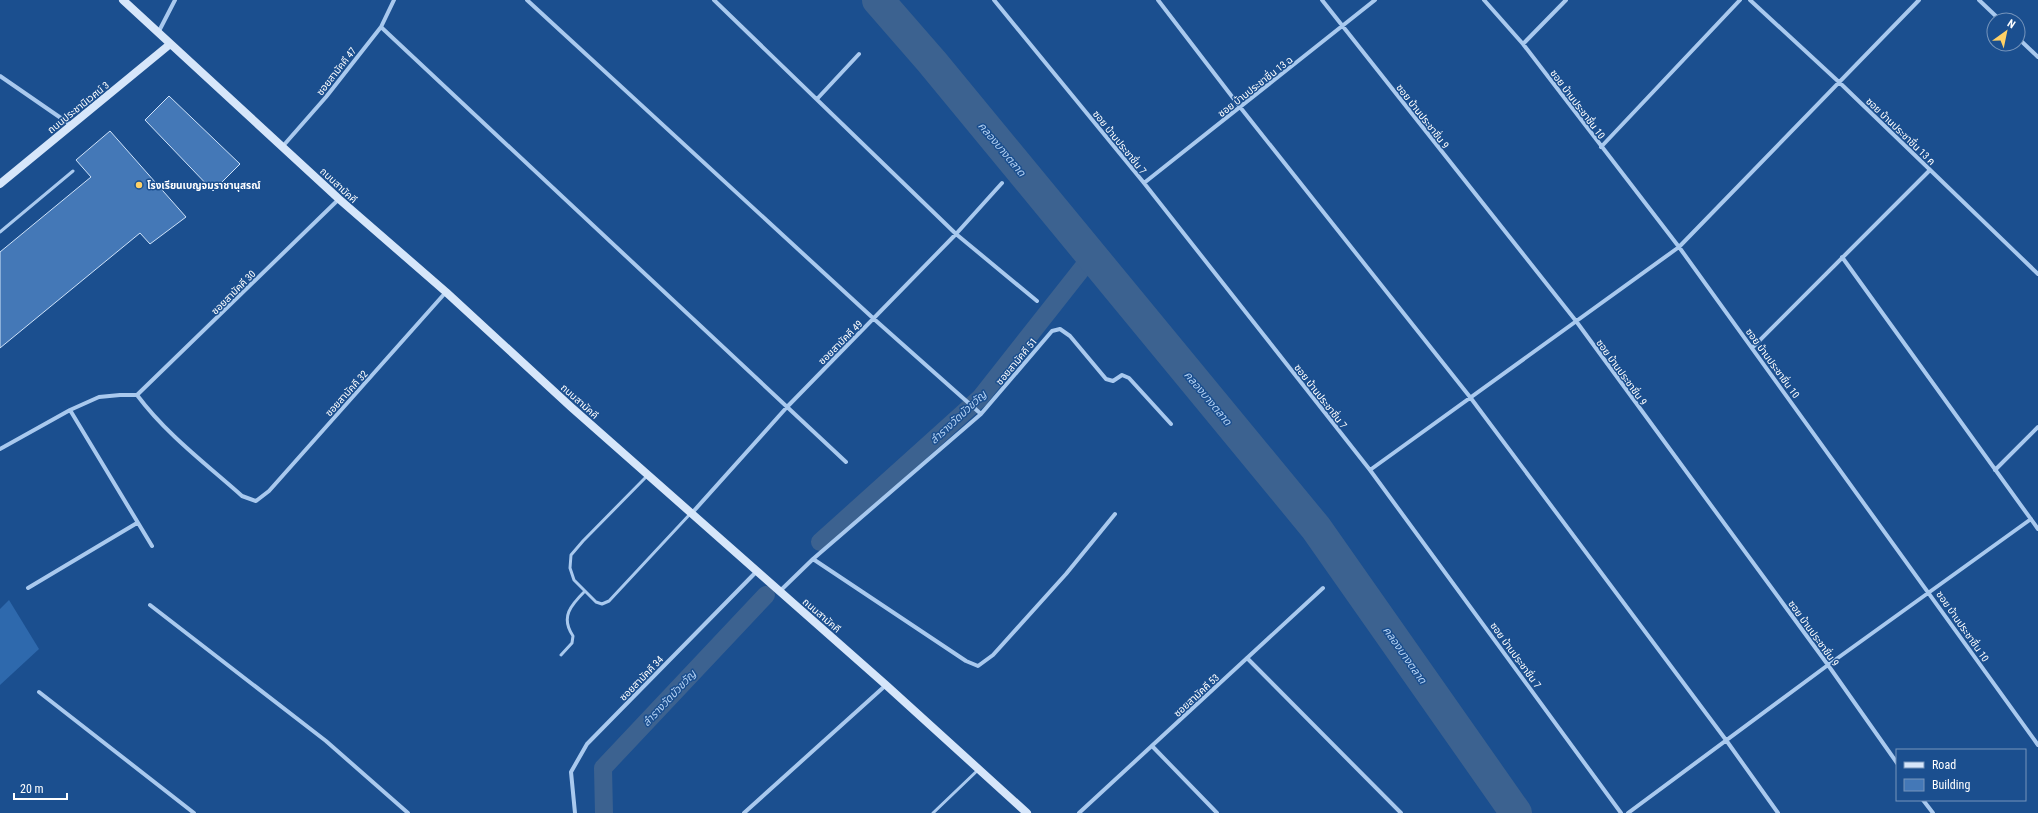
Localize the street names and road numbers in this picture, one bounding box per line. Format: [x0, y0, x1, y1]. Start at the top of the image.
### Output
street label: ซอยสามัคคี 47 [314, 45, 359, 97]
street label: ซอย บ้านประชาชื่น 13 ฉ [1215, 52, 1295, 119]
street label: ซอย บ้านประชาชื่น 10 [1548, 66, 1609, 141]
street label: ถนนประชานิเวศน์ 3 [45, 79, 111, 135]
street label: ซอย บ้านประชาชื่น 9 [1394, 81, 1453, 151]
street label: ซอย บ้านประชาชื่น 13 ค [1864, 94, 1939, 167]
street label: ซอย บ้านประชาชื่น 7 [1091, 107, 1150, 176]
street label: ถนนสามัคคี [318, 165, 359, 205]
street label: ซอยสามัคคี 30 [209, 268, 258, 317]
street label: ซอยสามัคคี 49 [816, 318, 865, 367]
street label: ซอย บ้านประชาชื่น 10 [1744, 325, 1803, 400]
street label: ซอยสามัคคี 51 [994, 336, 1039, 387]
street label: ซอย บ้านประชาชื่น 9 [1594, 336, 1651, 407]
street label: ซอย บ้านประชาชื่น 7 [1292, 361, 1351, 431]
street label: ซอยสามัคคี 32 [323, 368, 370, 418]
street label: ถนนสามัคคี [559, 382, 601, 421]
street label: ซอย บ้านประชาชื่น 10 [1934, 588, 1993, 664]
street label: ถนนสามัคคี [801, 596, 843, 635]
street label: ซอย บ้านประชาชื่น 9 [1786, 597, 1843, 668]
street label: ซอย บ้านประชาชื่น 7 [1488, 619, 1545, 690]
street label: ซอยสามัคคี 34 [617, 654, 665, 703]
street label: ซอยสามัคคี 53 [1172, 672, 1221, 719]

